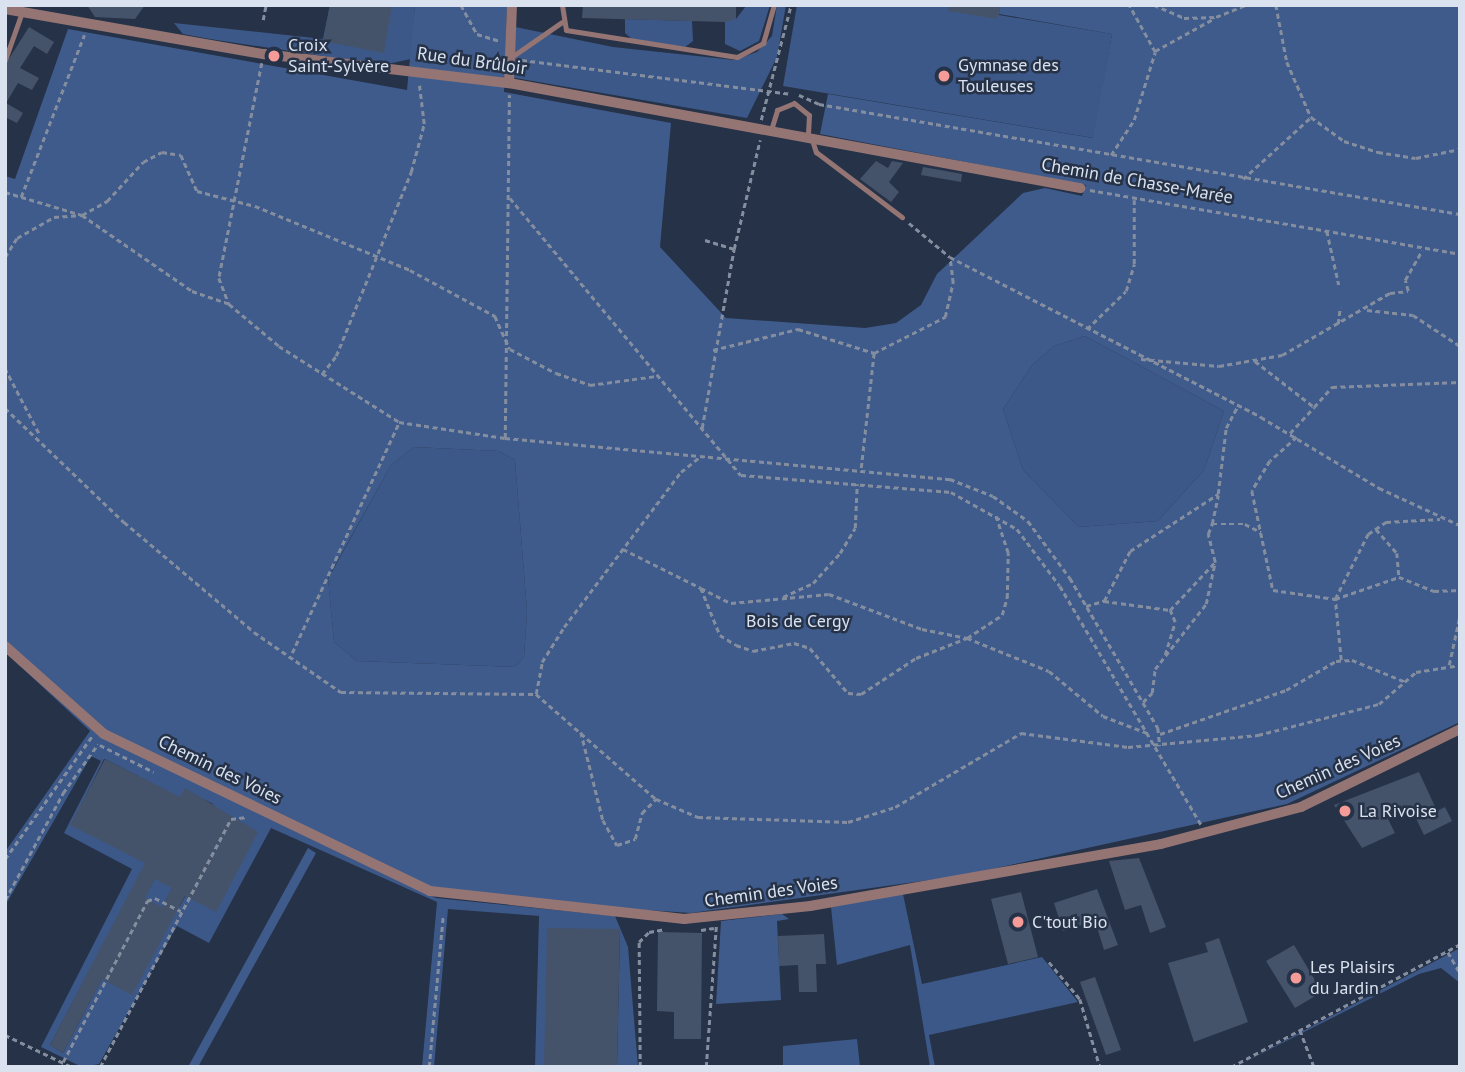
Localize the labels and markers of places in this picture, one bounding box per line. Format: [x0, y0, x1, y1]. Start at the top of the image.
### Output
place label: Croix Saint-Sylvère [288, 35, 389, 78]
marker: Croix Saint-Sylvère [266, 48, 282, 64]
place label: Gymnase des Touleuses [958, 55, 1059, 98]
marker: Gymnase des Touleuses [936, 68, 952, 84]
place label: La Rivoise [1359, 800, 1437, 822]
marker: La Rivoise [1337, 803, 1353, 819]
place label: C'tout Bio [1032, 911, 1107, 933]
marker: C'tout Bio [1010, 914, 1026, 930]
place label: Les Plaisirs du Jardin [1310, 957, 1395, 1000]
marker: Les Plaisirs du Jardin [1288, 970, 1304, 986]

